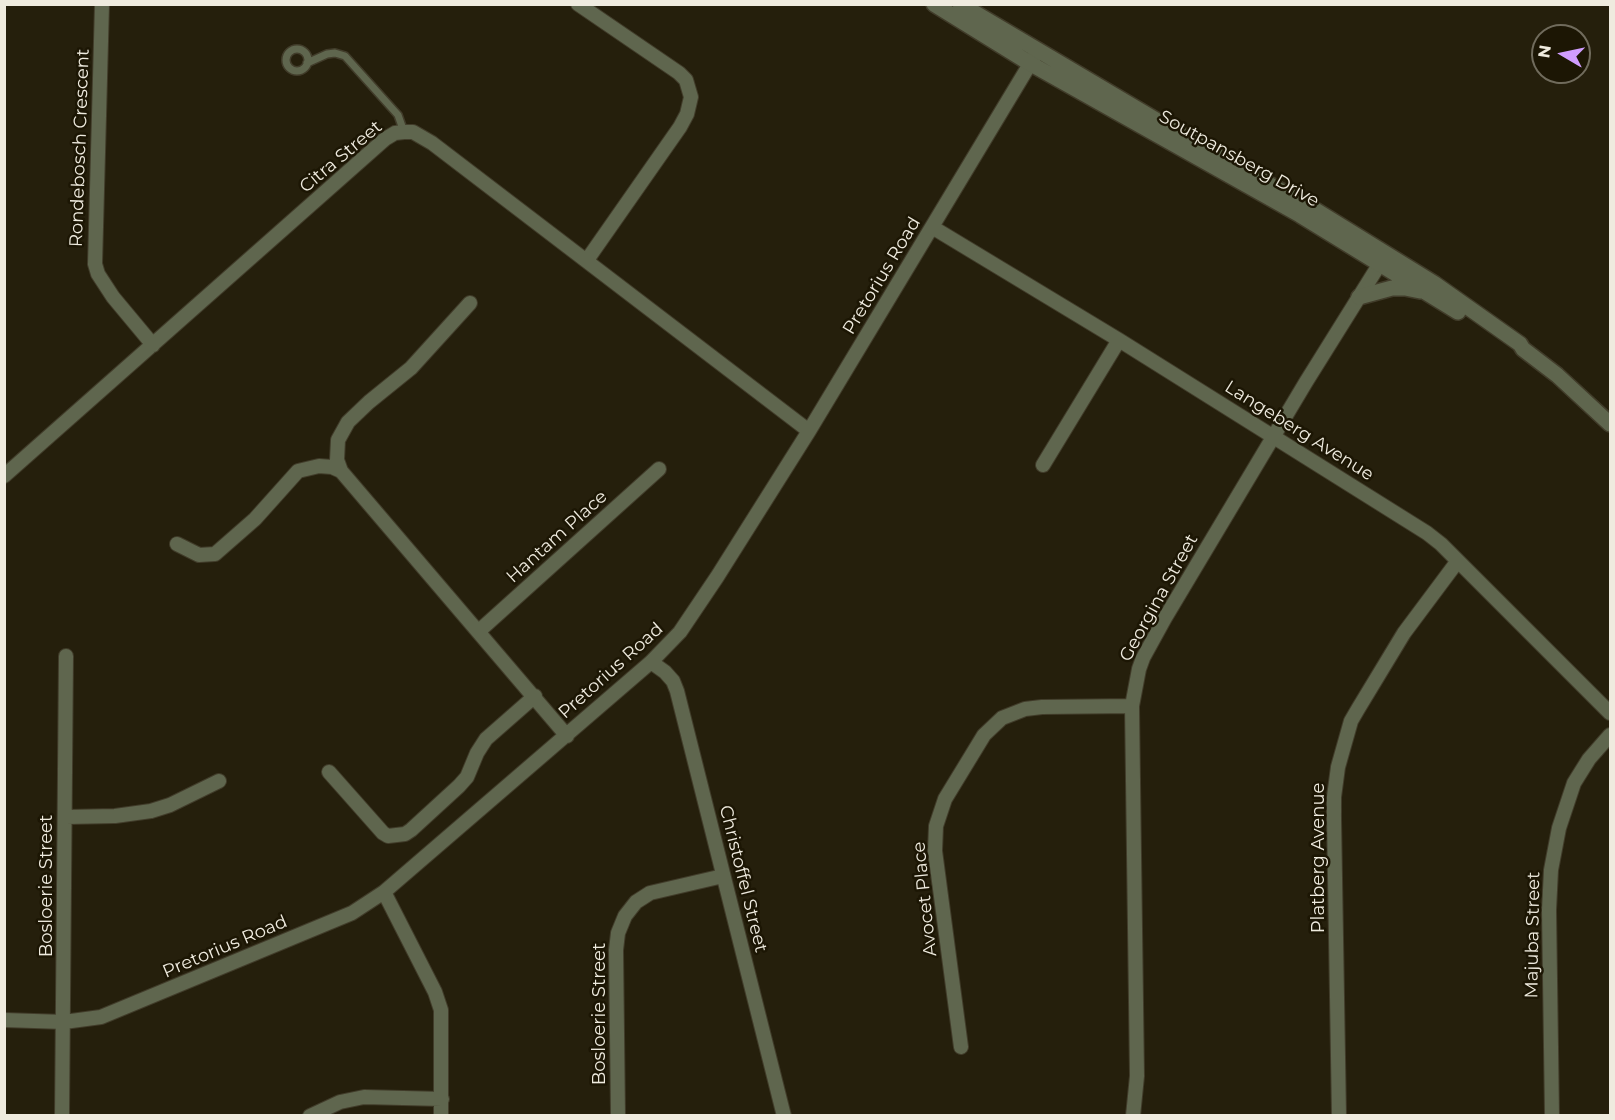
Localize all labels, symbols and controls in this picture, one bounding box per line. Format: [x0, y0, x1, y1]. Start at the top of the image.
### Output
north arrow [1531, 24, 1591, 84]
text: N [1534, 44, 1555, 59]
street label: Rondebosch Crescent [66, 48, 94, 248]
street label: Soutpansberg Drive [1155, 106, 1323, 212]
street label: Citra Street [295, 116, 387, 198]
street label: Pretorius Road [838, 213, 926, 339]
street label: Langeberg Avenue [1221, 376, 1377, 486]
street label: Hantam Place [502, 486, 612, 588]
street label: Georgina Street [1115, 531, 1203, 665]
street label: Pretorius Road [554, 618, 668, 724]
street label: Platberg Avenue [1308, 783, 1330, 933]
street label: Christoffel Street [714, 803, 772, 955]
street label: Bosloerie Street [36, 815, 58, 957]
street label: Avocet Place [908, 841, 942, 957]
street label: Majuba Street [1521, 871, 1545, 999]
street label: Pretorius Road [159, 911, 291, 983]
street label: Bosloerie Street [589, 943, 611, 1085]

